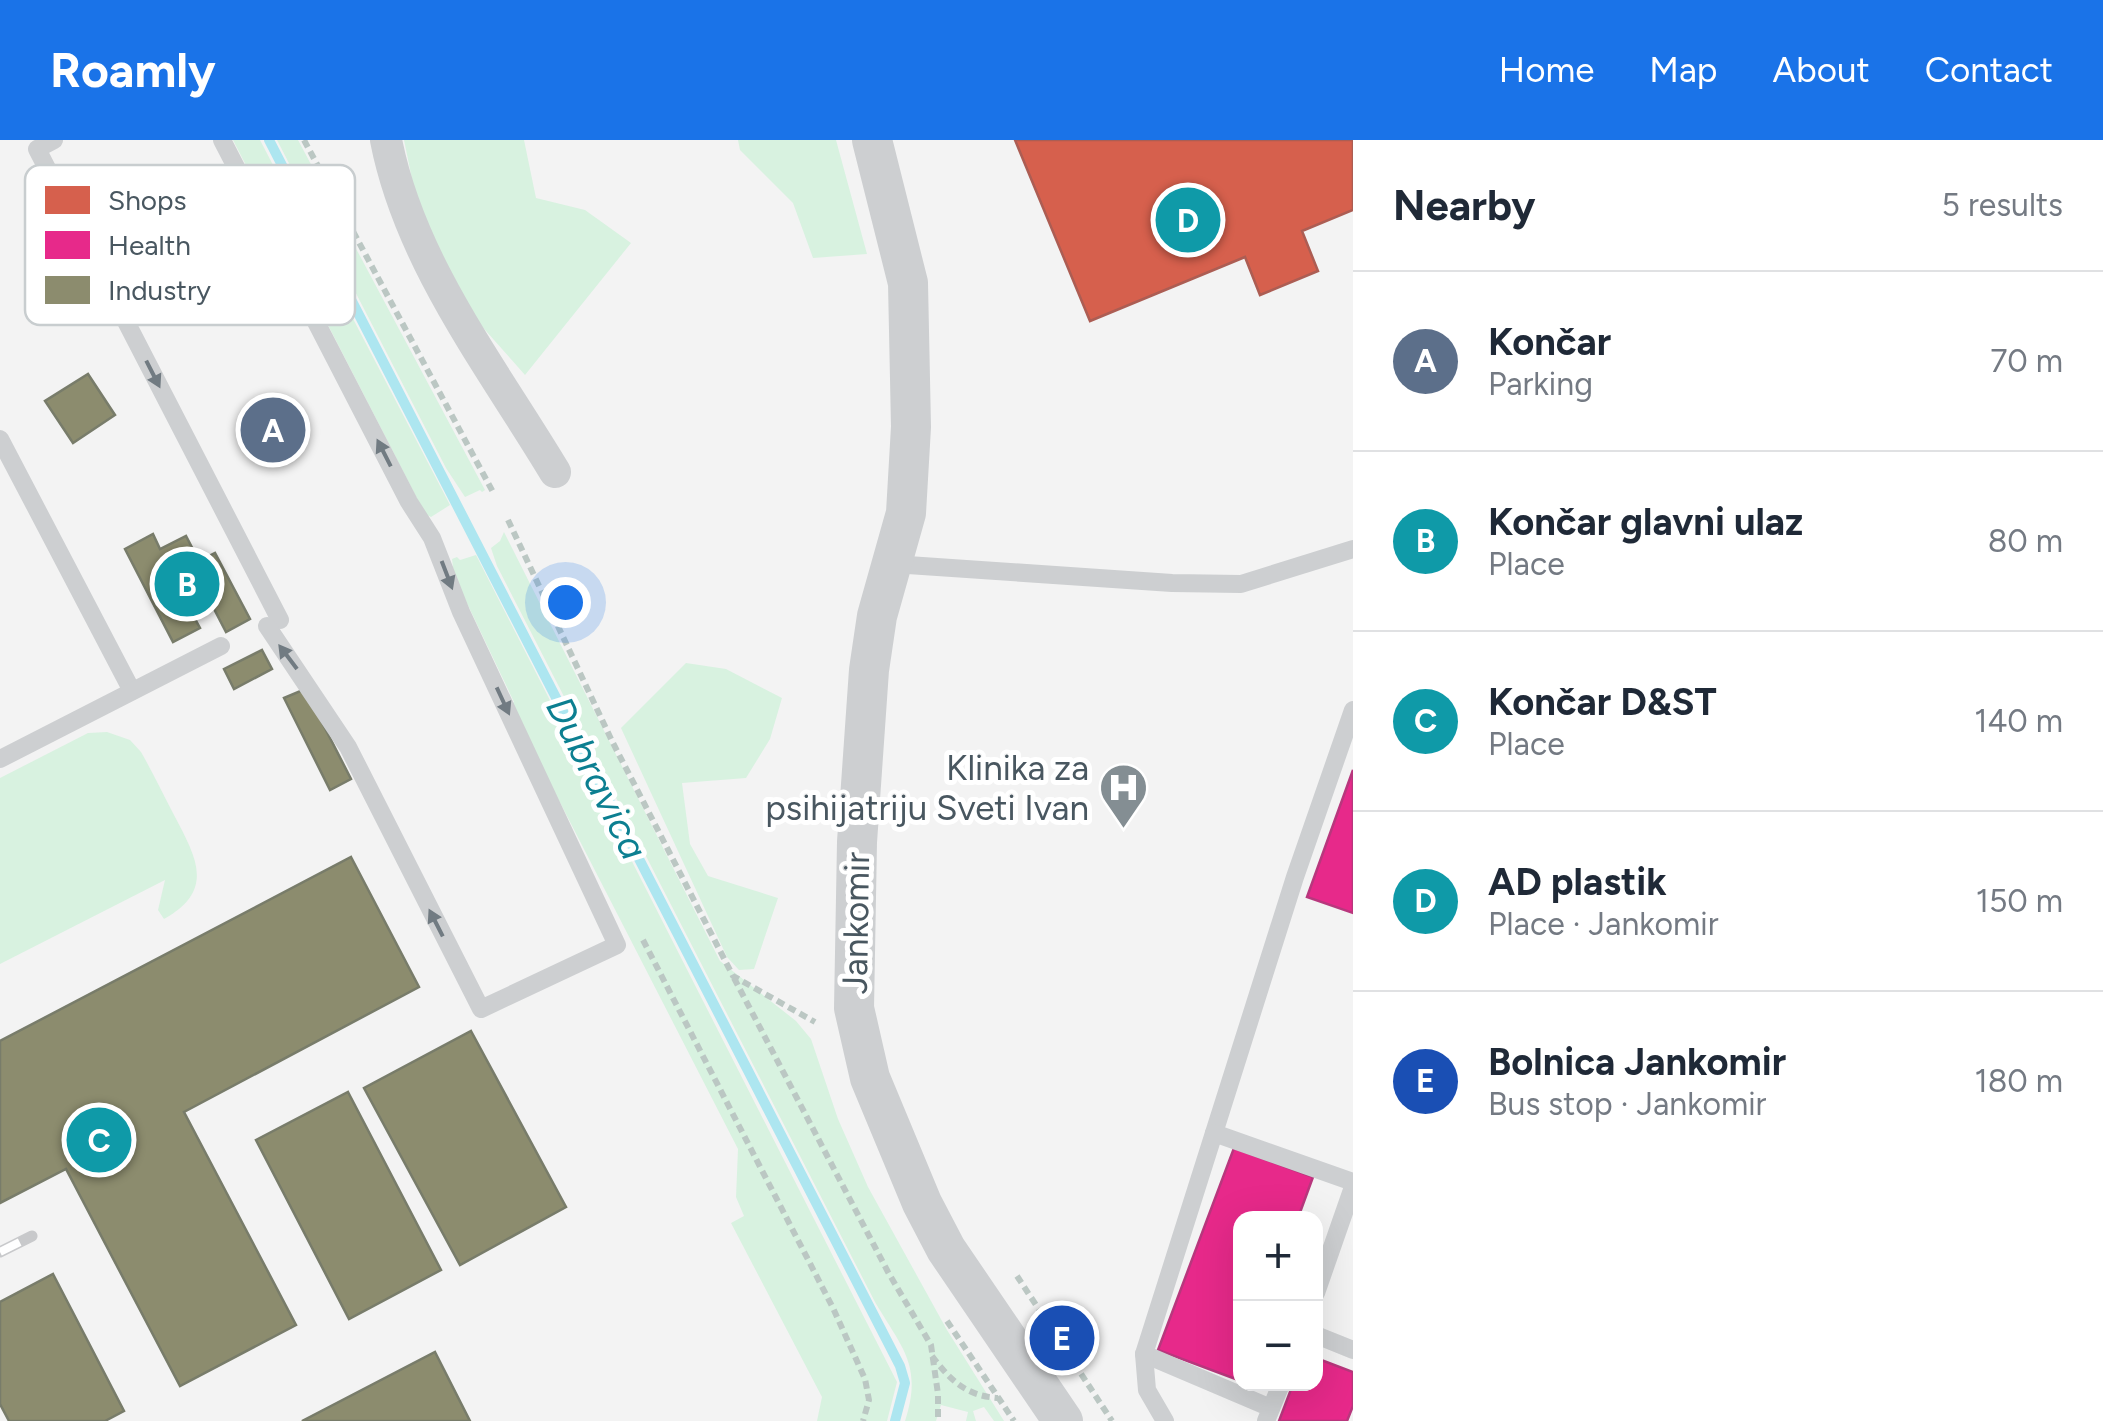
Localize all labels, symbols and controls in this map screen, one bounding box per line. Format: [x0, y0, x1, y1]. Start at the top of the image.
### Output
text: Roamly [50, 41, 216, 99]
text: Home [1499, 49, 1594, 91]
text: Map [1649, 49, 1718, 91]
text: About [1773, 49, 1870, 91]
text: Contact [1925, 49, 2053, 91]
legend [25, 165, 355, 325]
text: Nearby [1393, 180, 1535, 231]
pin: D [1156, 182, 1220, 258]
text: Shops [108, 183, 187, 217]
text: 5 results [1942, 186, 2063, 224]
text: Health [108, 228, 191, 262]
text: Industry [108, 273, 211, 307]
text: Končar [1488, 319, 1611, 365]
text: A [1414, 342, 1437, 380]
text: 70 m [1990, 342, 2063, 380]
one-way arrow [144, 360, 161, 389]
text: Parking [1488, 365, 1593, 403]
pin: A [240, 392, 306, 468]
one-way arrow [376, 438, 393, 467]
text: Končar glavni ulaz [1488, 499, 1803, 545]
text: B [1416, 522, 1435, 560]
text: 80 m [1988, 522, 2063, 560]
text: Place [1488, 545, 1565, 583]
pin: B [154, 546, 220, 622]
one-way arrow [440, 560, 455, 590]
your location [540, 577, 591, 628]
one-way arrow [278, 644, 298, 670]
text: Končar D&ST [1488, 679, 1717, 725]
one-way arrow [494, 686, 511, 715]
water label: Dubravica [536, 689, 658, 867]
text: C [1414, 702, 1437, 740]
text: 140 m [1974, 702, 2063, 740]
text: Place [1488, 725, 1565, 763]
place label: Klinika za psihijatriju Sveti Ivan [765, 747, 1089, 829]
hospital icon: Klinika za psihijatriju Sveti Ivan [1098, 762, 1150, 830]
street label: Jankomir [834, 851, 878, 994]
text: AD plastik [1488, 859, 1667, 905]
text: D [1414, 882, 1437, 920]
text: 150 m [1976, 882, 2063, 920]
text: Place · Jankomir [1488, 905, 1718, 943]
one-way arrow [428, 908, 445, 937]
text: Bolnica Jankomir [1488, 1039, 1786, 1085]
text: E [1416, 1062, 1435, 1100]
text: 180 m [1974, 1062, 2063, 1100]
text: Bus stop · Jankomir [1488, 1085, 1766, 1123]
pin: C [66, 1102, 132, 1178]
map controls [1233, 1211, 1323, 1391]
button: + [1233, 1211, 1323, 1301]
pin: E [1030, 1300, 1094, 1376]
button: − [1233, 1301, 1323, 1391]

